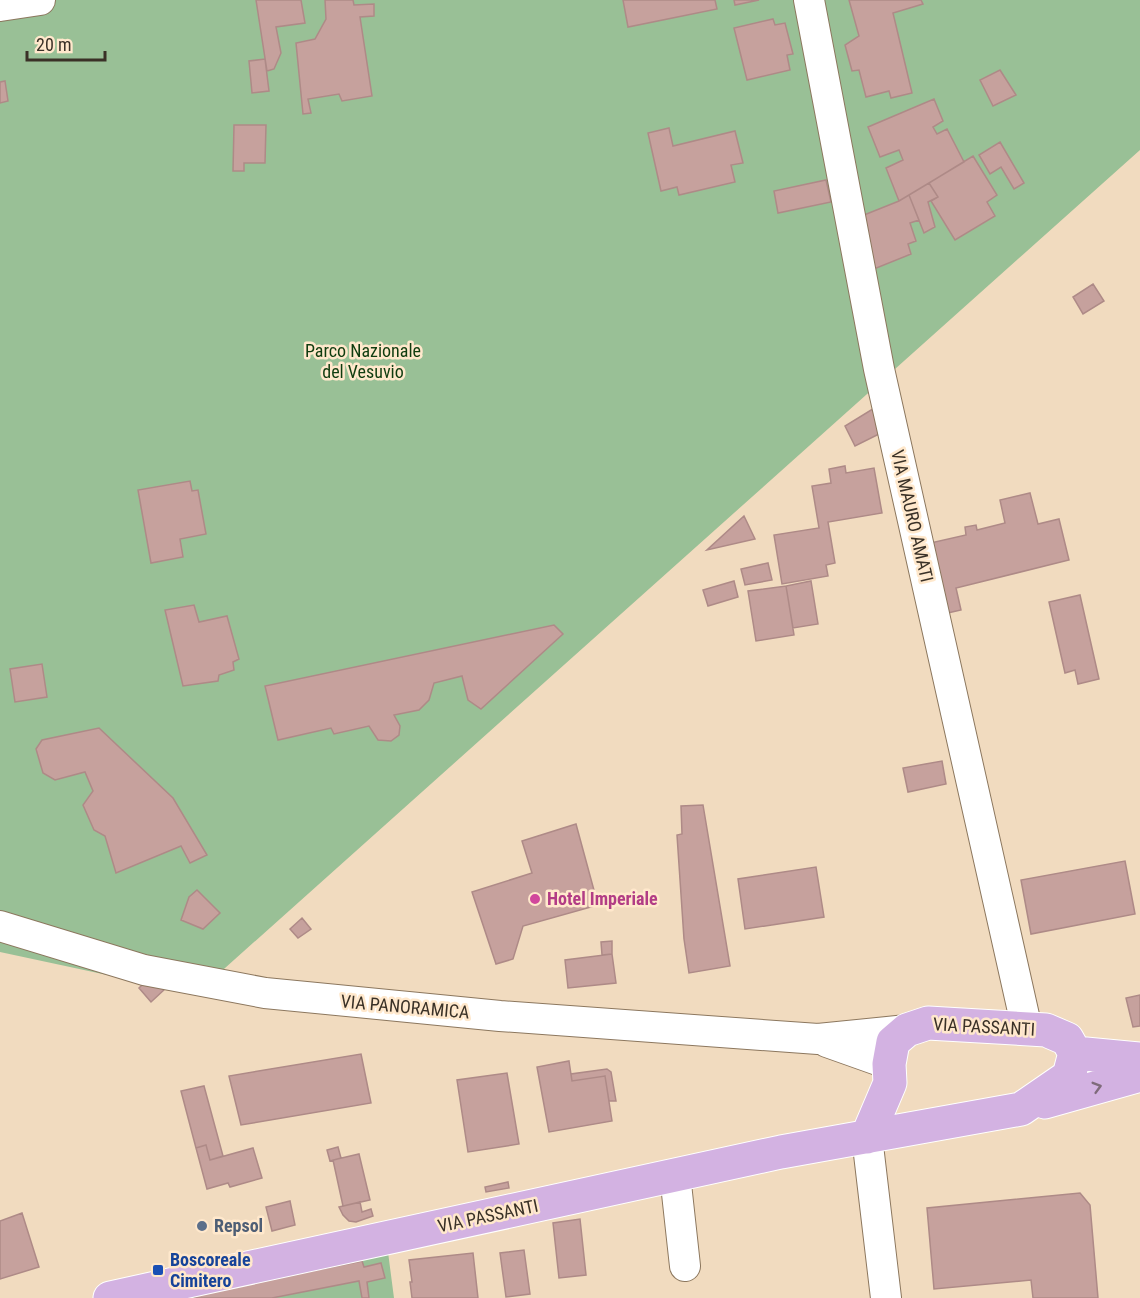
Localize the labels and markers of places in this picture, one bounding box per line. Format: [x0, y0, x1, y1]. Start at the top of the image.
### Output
place label: Hotel Imperiale [547, 888, 658, 909]
marker: Hotel Imperiale [528, 892, 542, 906]
place label: Repsol [214, 1215, 263, 1236]
marker: Repsol [195, 1219, 209, 1233]
place label: Boscoreale Cimitero [170, 1249, 251, 1291]
marker: Boscoreale Cimitero [151, 1263, 165, 1277]

